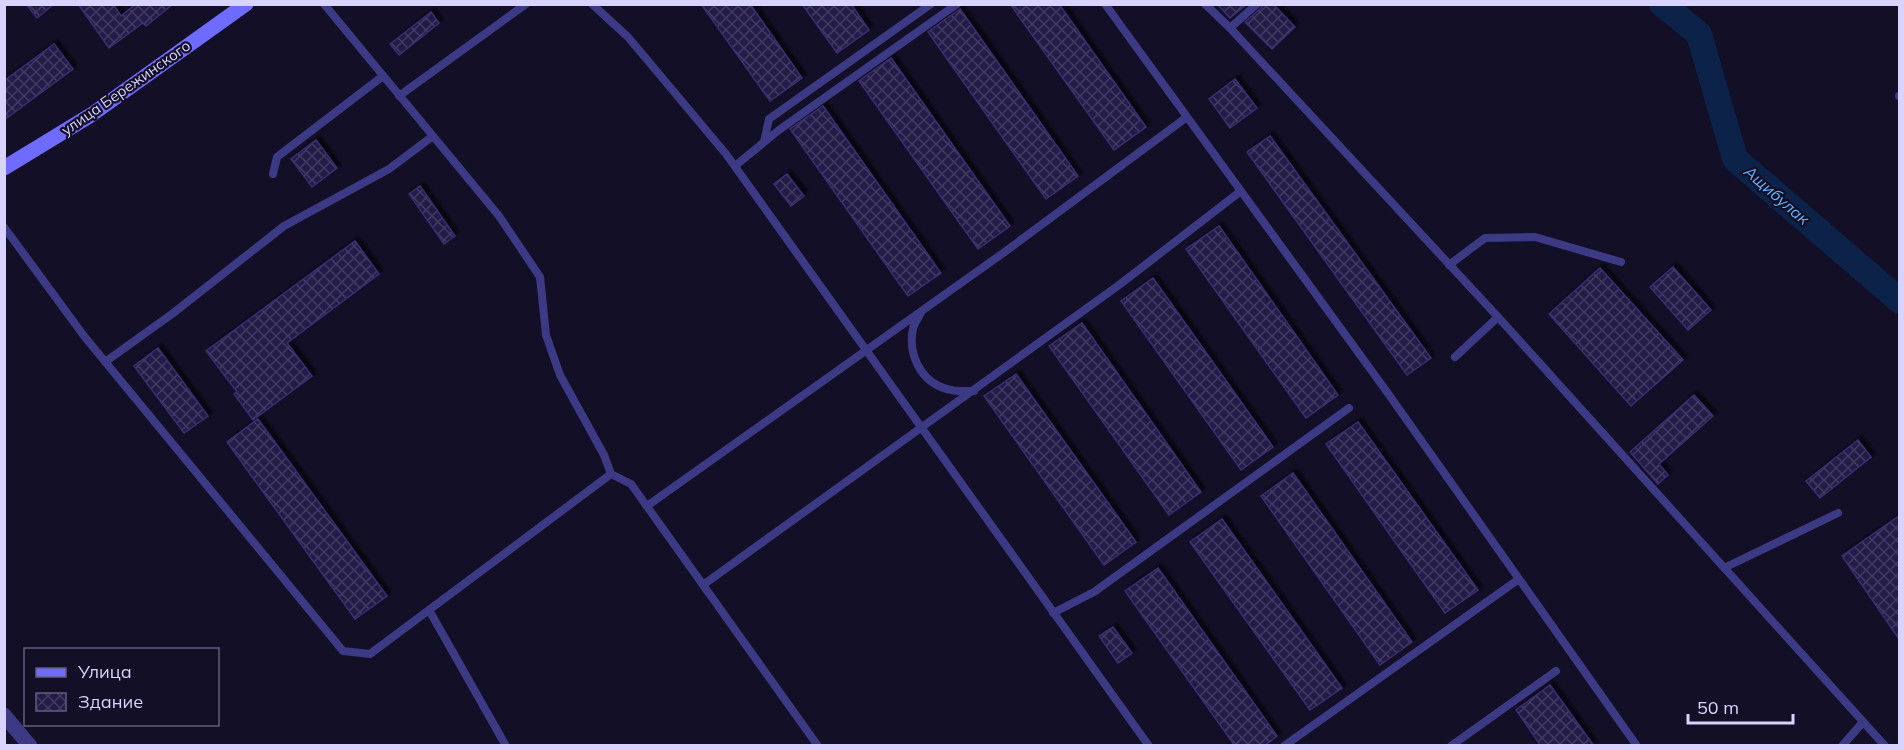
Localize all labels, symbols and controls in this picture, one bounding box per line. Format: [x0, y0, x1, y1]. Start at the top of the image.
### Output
street label: улица Бережинского [57, 36, 194, 139]
water label: Ащибулак [1740, 161, 1814, 229]
legend [24, 648, 219, 726]
text: Улица [77, 660, 132, 683]
scale bar [1688, 687, 1793, 725]
text: Здание [78, 690, 143, 713]
text: 50 m [1697, 696, 1739, 719]

